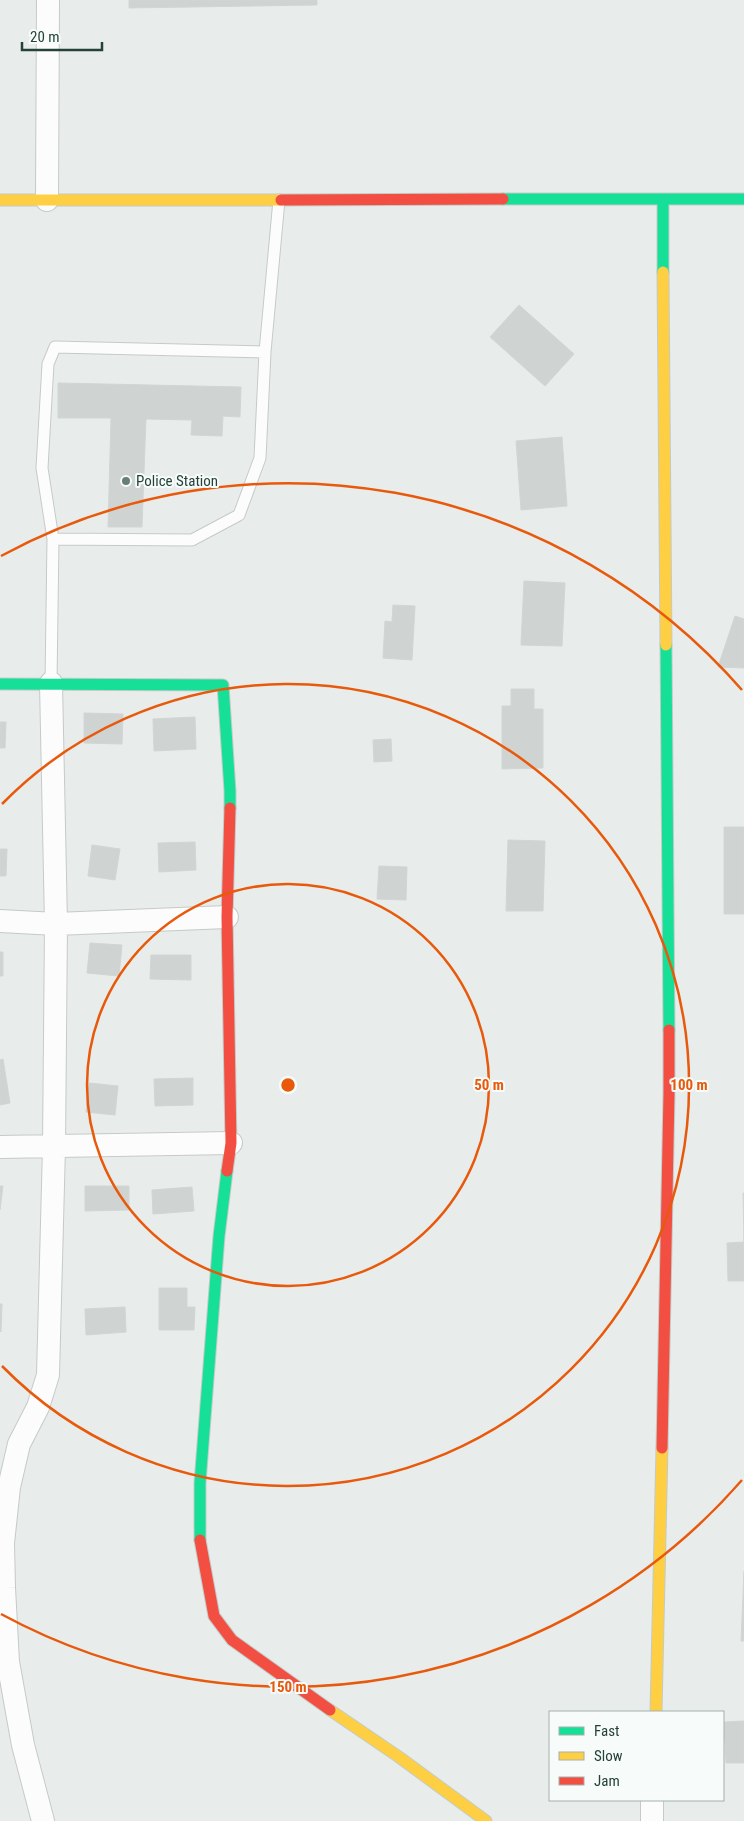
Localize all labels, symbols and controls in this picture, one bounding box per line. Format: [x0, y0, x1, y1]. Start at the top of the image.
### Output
scale bar [22, 20, 102, 52]
text: 20 m [30, 28, 60, 46]
place label: Police Station [136, 472, 218, 490]
marker: Police Station [120, 475, 132, 487]
centre of rings [279, 1076, 297, 1094]
text: 50 m [474, 1076, 504, 1094]
text: 100 m [670, 1076, 708, 1094]
text: 150 m [269, 1678, 307, 1696]
legend [549, 1711, 724, 1801]
text: Fast [594, 1722, 619, 1740]
text: Slow [594, 1747, 623, 1765]
text: Jam [594, 1772, 620, 1790]

